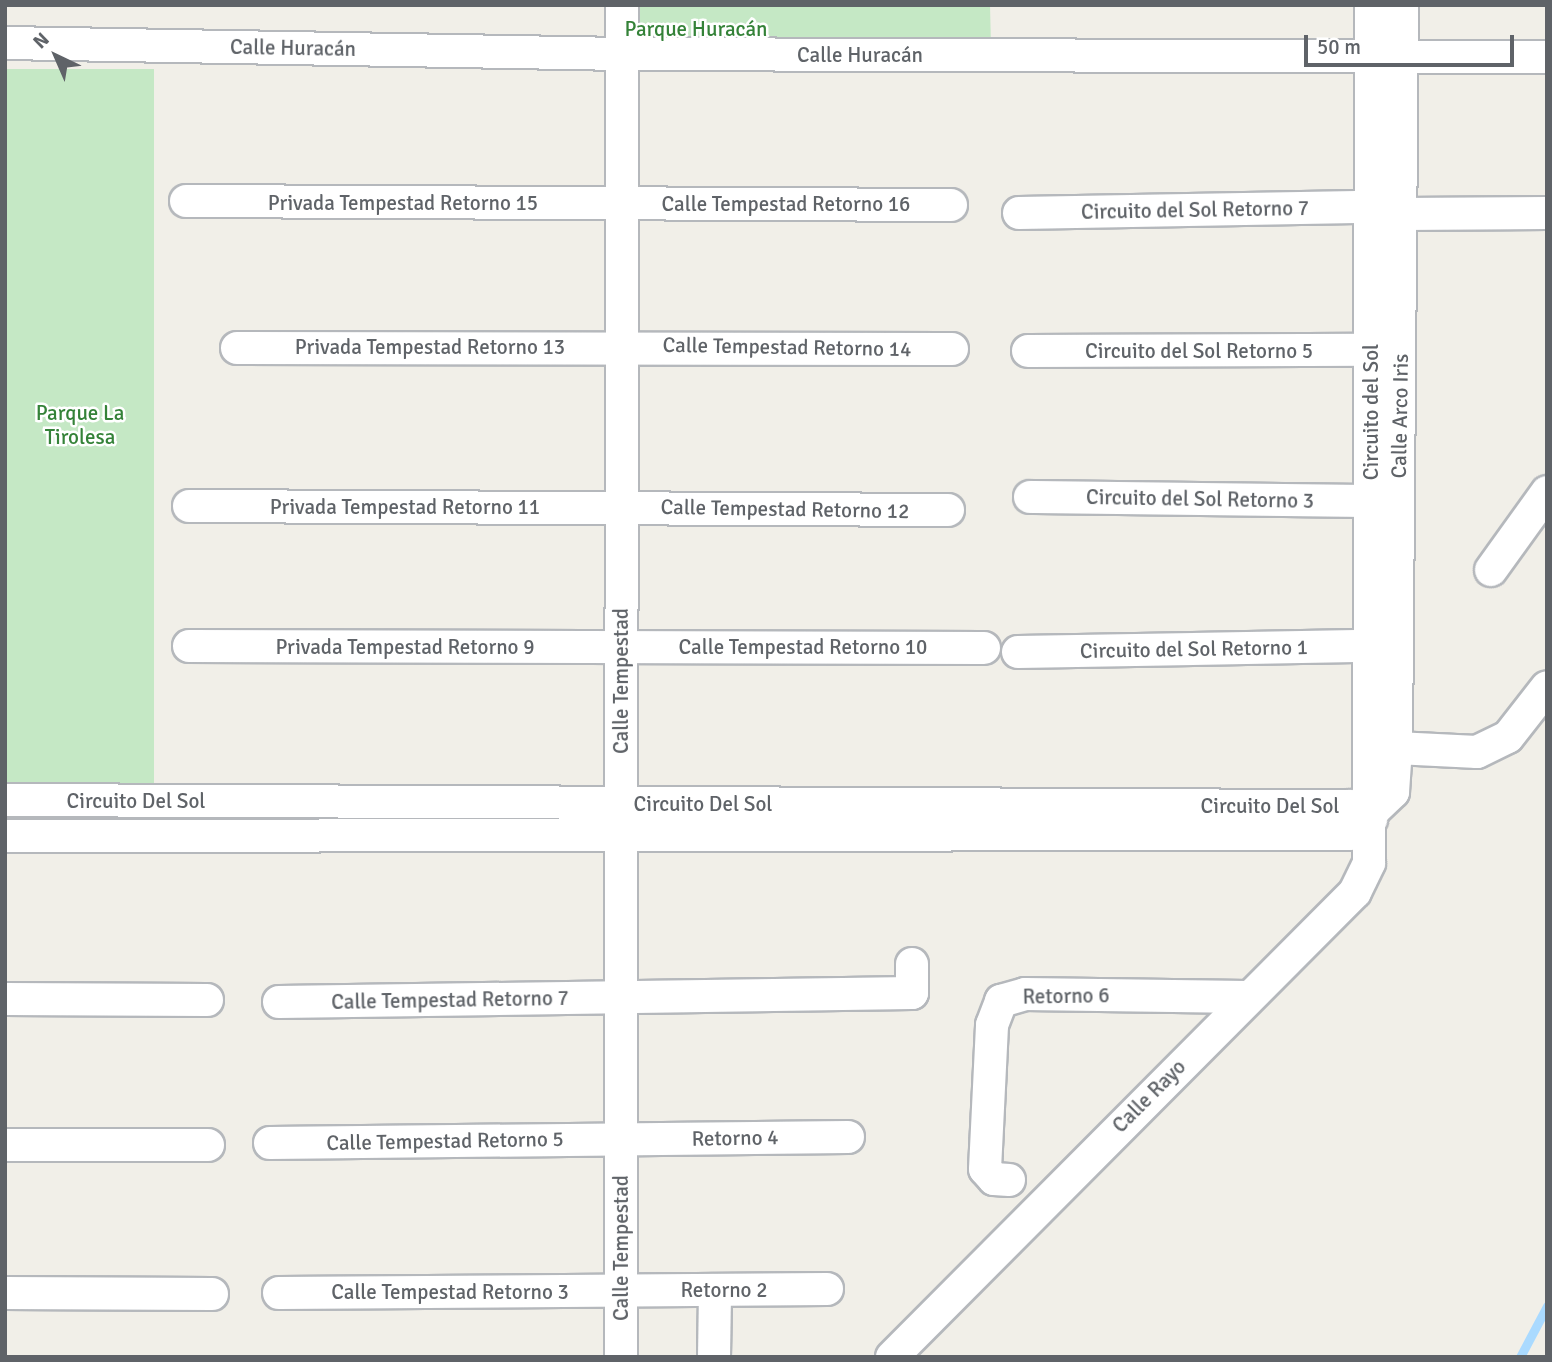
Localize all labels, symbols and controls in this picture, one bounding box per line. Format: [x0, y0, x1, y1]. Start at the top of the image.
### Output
park label: Parque Huracán [624, 16, 768, 42]
north arrow [21, 21, 91, 91]
scale bar [1307, 21, 1517, 65]
text: N [28, 28, 55, 54]
street label: Calle Huracán [230, 34, 356, 62]
text: 50 m [1317, 34, 1361, 60]
street label: Calle Huracán [797, 42, 923, 68]
street label: Privada Tempestad Retorno 15 [268, 190, 538, 216]
street label: Calle Tempestad Retorno 16 [662, 191, 910, 217]
street label: Circuito del Sol Retorno 7 [1081, 195, 1309, 225]
street label: Calle Tempestad Retorno 14 [662, 332, 912, 362]
street label: Privada Tempestad Retorno 13 [295, 334, 565, 360]
street label: Circuito del Sol Retorno 5 [1085, 338, 1313, 364]
street label: Circuito del Sol [1358, 344, 1384, 480]
street label: Calle Arco Iris [1386, 353, 1414, 479]
park label: Parque La Tirolesa [36, 400, 124, 450]
street label: Circuito del Sol Retorno 3 [1086, 484, 1314, 514]
street label: Privada Tempestad Retorno 11 [270, 494, 540, 520]
street label: Calle Tempestad Retorno 12 [660, 494, 910, 524]
street label: Calle Tempestad [608, 608, 634, 754]
street label: Privada Tempestad Retorno 9 [276, 634, 534, 660]
street label: Calle Tempestad Retorno 10 [679, 634, 927, 660]
street label: Circuito del Sol Retorno 1 [1080, 634, 1308, 664]
street label: Circuito Del Sol [67, 788, 205, 814]
street label: Circuito Del Sol [634, 791, 772, 817]
street label: Circuito Del Sol [1201, 793, 1339, 819]
street label: Retorno 6 [1022, 983, 1110, 1009]
street label: Calle Tempestad Retorno 7 [331, 985, 569, 1015]
street label: Calle Rayo [1107, 1054, 1191, 1138]
street label: Retorno 4 [691, 1125, 779, 1151]
street label: Calle Tempestad Retorno 5 [326, 1126, 564, 1156]
street label: Calle Tempestad [608, 1175, 634, 1321]
street label: Retorno 2 [681, 1277, 767, 1303]
street label: Calle Tempestad Retorno 3 [331, 1279, 569, 1305]

